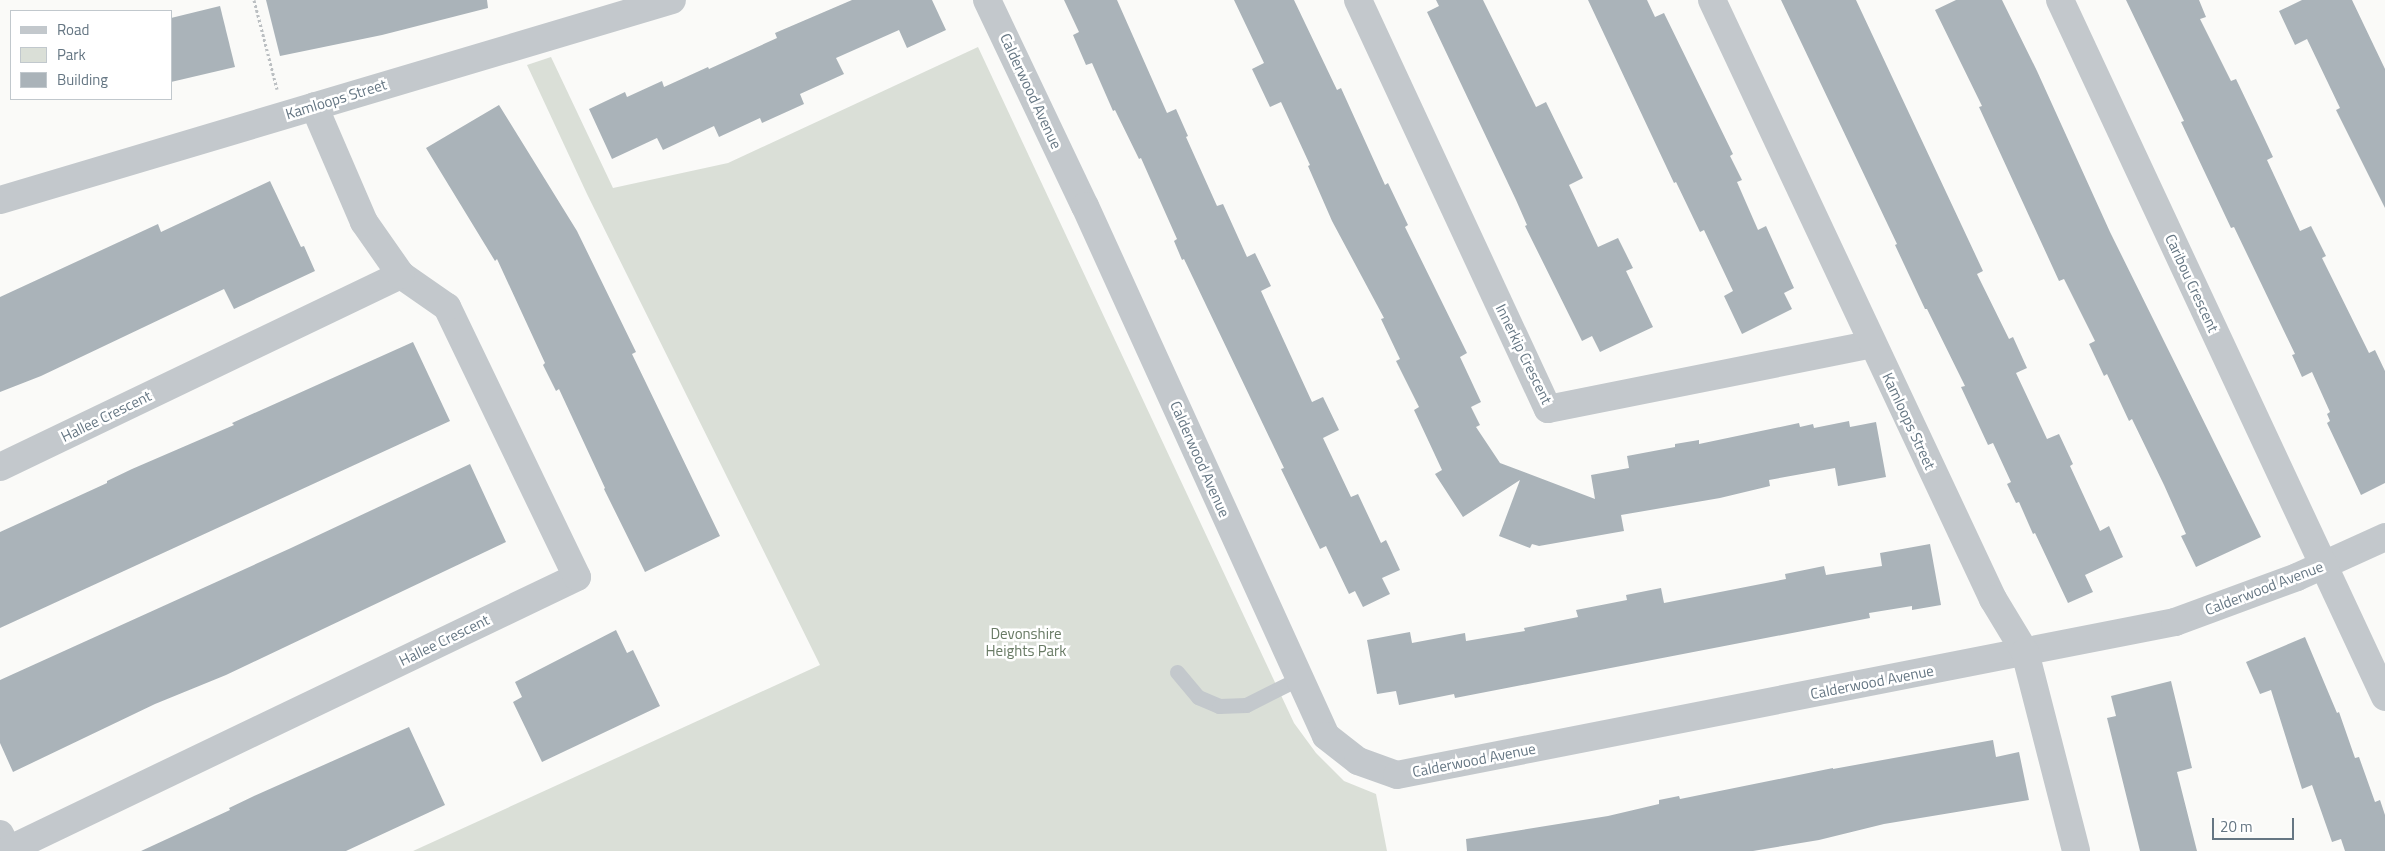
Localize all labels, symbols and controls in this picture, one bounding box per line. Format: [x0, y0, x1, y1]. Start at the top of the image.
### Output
legend [10, 10, 172, 100]
text: Road [57, 18, 89, 41]
street label: Calderwood Avenue [996, 30, 1066, 152]
text: Park [57, 43, 86, 66]
text: Building [57, 68, 108, 91]
street label: Kamloops Street [283, 75, 389, 123]
street label: Caribou Crescent [2161, 231, 2223, 335]
street label: Innerkip Crescent [1492, 301, 1556, 407]
street label: Kamloops Street [1879, 370, 1939, 472]
street label: Hallee Crescent [58, 386, 154, 446]
street label: Calderwood Avenue [1166, 398, 1234, 520]
street label: Calderwood Avenue [2202, 557, 2326, 619]
street label: Hallee Crescent [396, 610, 492, 670]
park label: Devonshire Heights Park [986, 624, 1066, 659]
street label: Calderwood Avenue [1809, 661, 1935, 703]
street label: Calderwood Avenue [1411, 739, 1537, 781]
scale bar [2215, 808, 2298, 840]
text: 20 m [2220, 815, 2253, 838]

